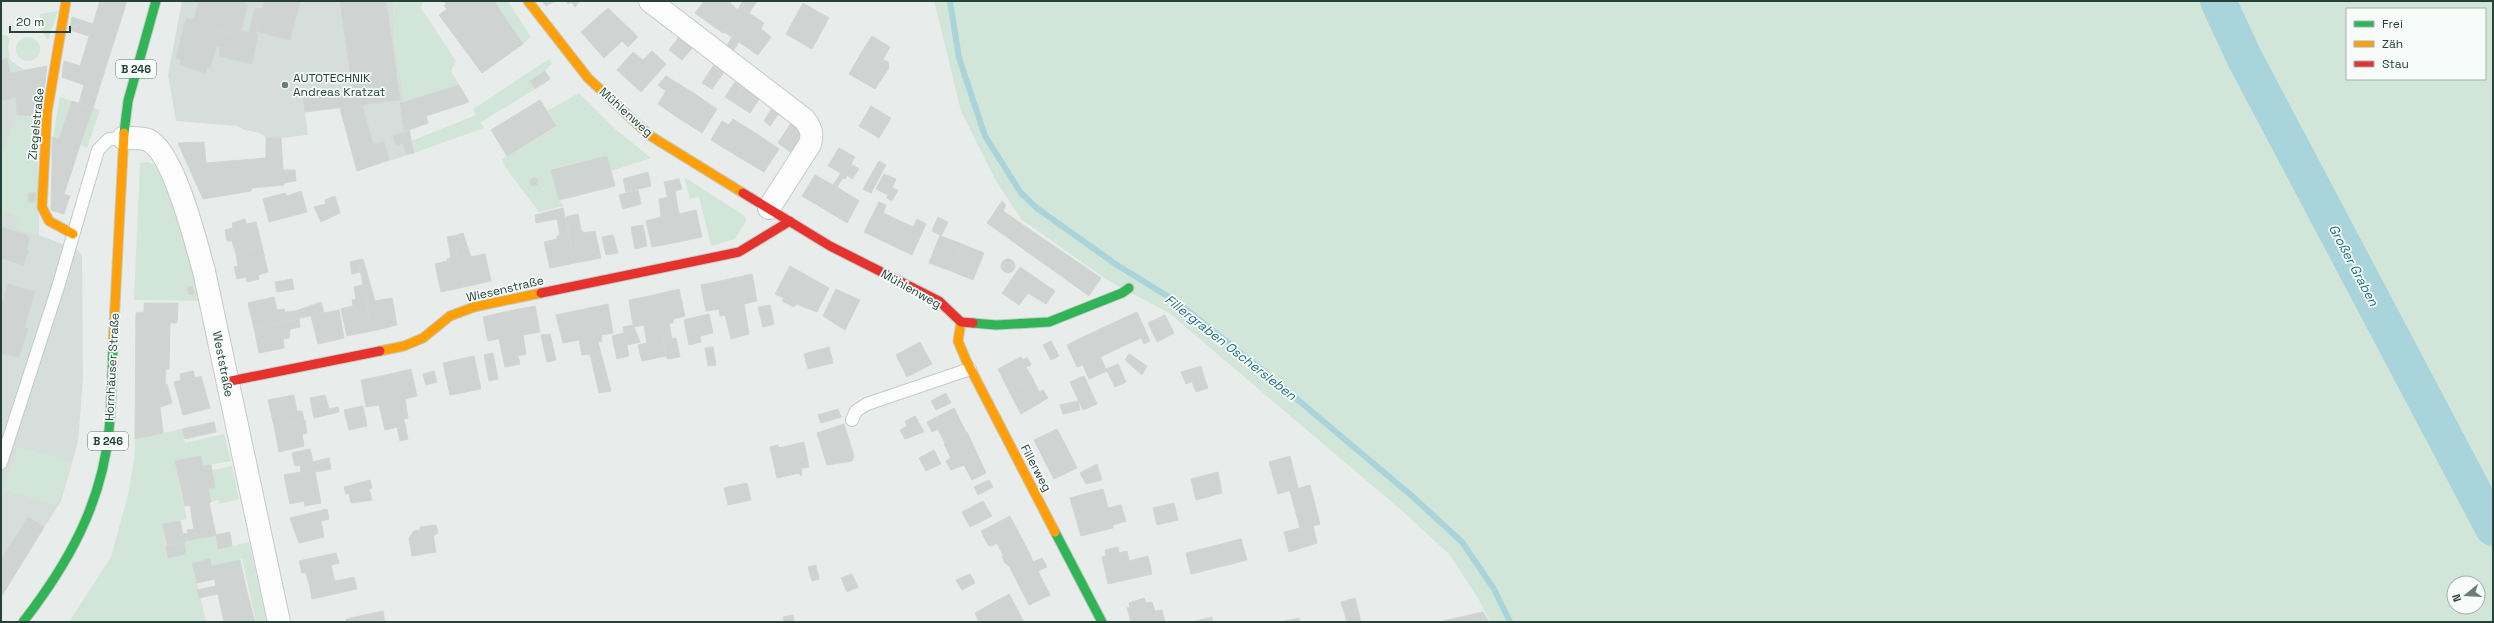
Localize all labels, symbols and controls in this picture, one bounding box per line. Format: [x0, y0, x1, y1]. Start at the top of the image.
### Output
scale bar [10, 8, 70, 34]
legend [2346, 8, 2486, 80]
text: 20 m [16, 14, 44, 30]
text: Frei [2382, 16, 2403, 32]
text: Zäh [2382, 36, 2403, 52]
text: Stau [2382, 56, 2409, 72]
road number: B 246 [116, 60, 156, 78]
place label: AUTOTECHNIK Andreas Kratzat [293, 70, 385, 100]
marker: AUTOTECHNIK Andreas Kratzat [280, 80, 290, 90]
street label: Mühlenweg [596, 84, 656, 140]
street label: Ziegelstraße [24, 87, 48, 161]
water label: Großer Graben [2325, 221, 2383, 310]
street label: Mühlenweg [878, 266, 944, 312]
street label: Wiesenstraße [465, 272, 545, 306]
water label: Fillergraben Oschersleben [1161, 291, 1301, 405]
street label: Hornhäuser Straße [101, 312, 123, 422]
street label: Weststraße [209, 330, 237, 398]
road number: B 246 [88, 432, 128, 450]
street label: Fillerweg [1017, 442, 1055, 494]
north arrow [2446, 575, 2486, 615]
text: N [2449, 592, 2464, 604]

